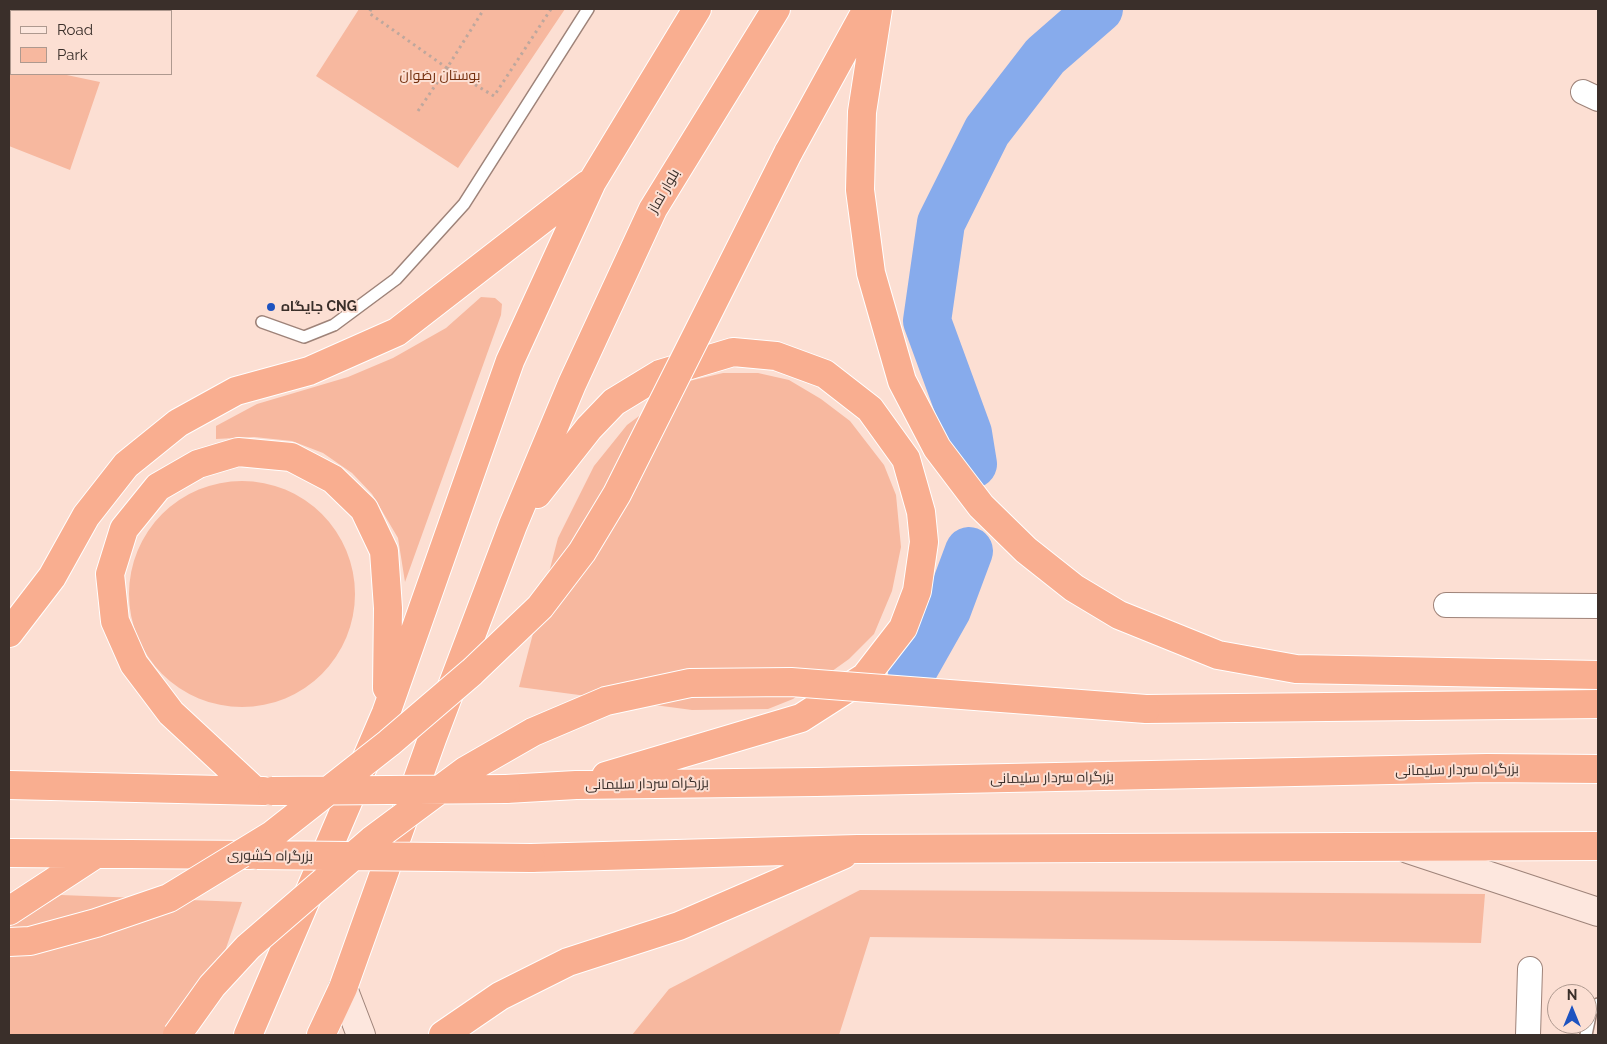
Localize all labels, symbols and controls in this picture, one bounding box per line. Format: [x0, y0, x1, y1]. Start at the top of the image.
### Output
legend [10, 10, 172, 75]
text: Road [57, 21, 93, 39]
text: Park [57, 46, 88, 64]
park label: بوستان رضوان [400, 68, 480, 84]
street label: بلوار نماز [645, 166, 683, 216]
place label: جایگاه CNG [281, 299, 357, 315]
marker: جایگاه CNG [265, 301, 277, 313]
street label: بزرگراه سردار سلیمانی [1395, 761, 1519, 779]
street label: بزرگراه سردار سلیمانی [990, 769, 1114, 787]
street label: بزرگراه سردار سلیمانی [585, 775, 709, 793]
street label: بزرگراه کشوری [227, 847, 313, 865]
north arrow [1547, 984, 1597, 1034]
text: N [1567, 987, 1577, 1003]

